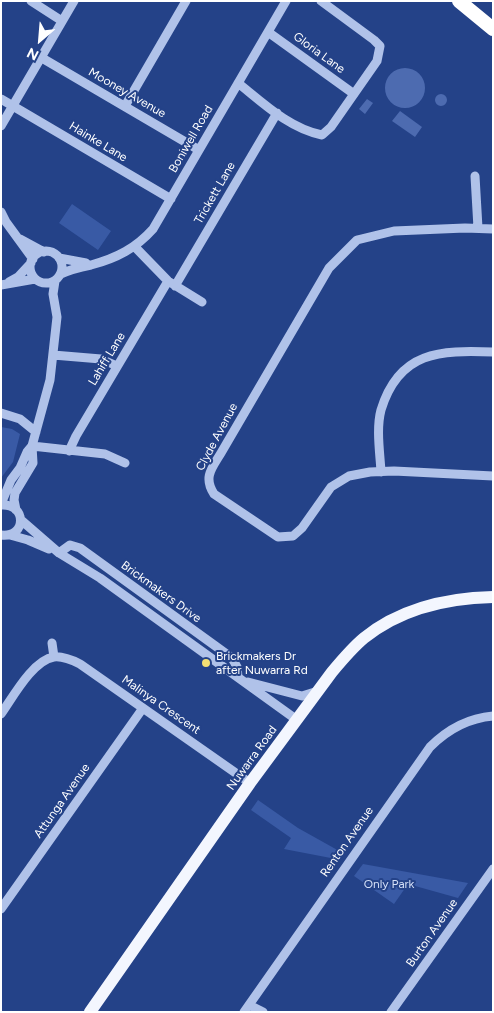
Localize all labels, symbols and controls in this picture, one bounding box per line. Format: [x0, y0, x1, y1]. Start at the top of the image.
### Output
north arrow [15, 15, 65, 65]
street label: Gloria Lane [290, 29, 348, 77]
text: N [24, 44, 42, 64]
street label: Mooney Avenue [86, 65, 168, 121]
street label: Boniwell Road [166, 103, 216, 175]
street label: Hainke Lane [66, 119, 130, 165]
street label: Trickett Lane [191, 159, 239, 227]
street label: Lahiff Lane [86, 330, 128, 388]
street label: Clyde Avenue [193, 401, 241, 473]
street label: Brickmakers Drive [118, 558, 204, 626]
place label: Brickmakers Dr after Nuwarra Rd [216, 649, 308, 677]
marker: Brickmakers Dr after Nuwarra Rd [200, 657, 212, 669]
street label: Malinya Crescent [119, 673, 203, 737]
street label: Nuwarra Road [224, 723, 280, 793]
street label: Attunga Avenue [31, 761, 93, 841]
street label: Renton Avenue [317, 804, 377, 880]
park label: Only Park [364, 877, 414, 891]
street label: Burton Avenue [403, 896, 461, 970]

